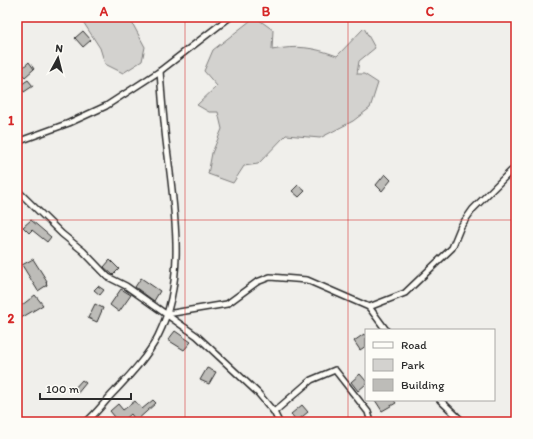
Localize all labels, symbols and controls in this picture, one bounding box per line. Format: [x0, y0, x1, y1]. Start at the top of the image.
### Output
text: A [99, 4, 109, 19]
text: B [262, 4, 271, 19]
text: C [426, 4, 435, 19]
north arrow [38, 38, 78, 78]
text: N [55, 42, 64, 55]
text: 1 [8, 113, 14, 128]
text: 2 [8, 311, 15, 326]
legend [365, 329, 495, 401]
text: Road [401, 338, 427, 352]
text: Park [401, 358, 425, 372]
scale bar [40, 375, 131, 401]
text: Building [401, 378, 445, 392]
text: 100 m [46, 382, 79, 396]

